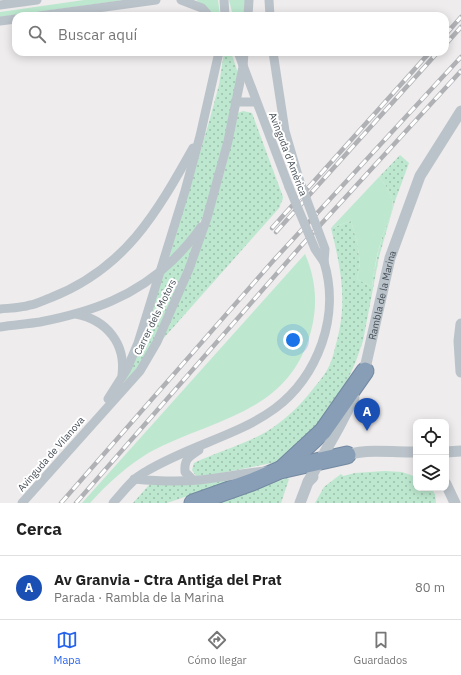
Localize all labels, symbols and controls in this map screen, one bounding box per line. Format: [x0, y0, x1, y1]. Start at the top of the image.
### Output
search box [12, 12, 449, 56]
icon: search [26, 23, 48, 45]
text: Buscar aquí [58, 25, 137, 44]
street label: Avinguda d'Amèrica [266, 110, 310, 198]
street label: Rambla de la Marina [365, 248, 399, 341]
street label: Carrer dels Motors [131, 277, 179, 357]
your location [283, 330, 303, 350]
pin: A [354, 398, 380, 431]
street label: Avinguda de Vilanova [15, 413, 88, 494]
map controls [413, 419, 449, 491]
button: locate [413, 419, 449, 455]
button: layers [413, 455, 449, 491]
text: Cerca [16, 518, 62, 540]
text: Av Granvia - Ctra Antiga del Prat [54, 570, 282, 589]
text: A [25, 579, 33, 596]
text: 80 m [415, 579, 445, 596]
text: Parada · Rambla de la Marina [54, 589, 224, 606]
tab: Mapa [54, 629, 81, 667]
tab: Cómo llegar [188, 629, 247, 667]
tab: Guardados [354, 629, 407, 667]

